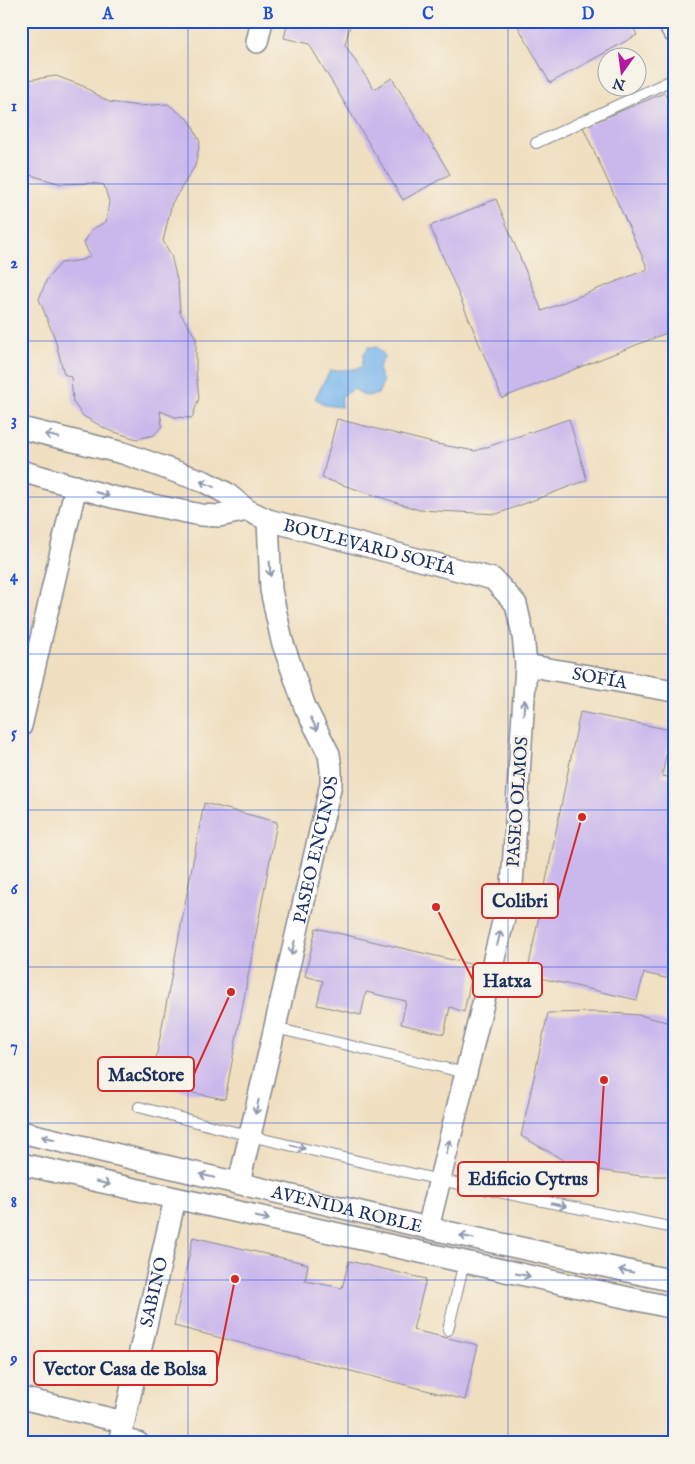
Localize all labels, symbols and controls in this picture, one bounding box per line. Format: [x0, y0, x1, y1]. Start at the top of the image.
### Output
text: A [102, 5, 115, 25]
text: B [263, 5, 274, 25]
text: C [422, 5, 434, 25]
text: D [582, 5, 595, 25]
north arrow [598, 48, 648, 98]
text: N [611, 73, 628, 94]
text: 1 [11, 97, 17, 117]
text: 2 [10, 254, 18, 274]
text: 3 [11, 411, 17, 431]
one-way arrow [44, 431, 60, 440]
one-way arrow [200, 478, 215, 488]
one-way arrow [94, 489, 110, 499]
street label: BOULEVARD SOFÍA [280, 514, 459, 582]
one-way arrow [265, 560, 274, 576]
text: 4 [10, 567, 19, 587]
street label: SOFÍA [570, 663, 630, 696]
one-way arrow [519, 700, 528, 716]
one-way arrow [310, 716, 319, 731]
text: 5 [11, 724, 17, 744]
street label: PASEO OLMOS [502, 736, 535, 868]
street label: PASEO ENCINOS [289, 776, 344, 926]
text: 6 [11, 880, 19, 900]
callout: Colibri [482, 884, 558, 918]
text: Colibri [492, 890, 548, 914]
one-way arrow [495, 930, 504, 946]
one-way arrow [288, 940, 297, 956]
callout: Hatxa [473, 963, 542, 997]
text: Hatxa [483, 970, 532, 994]
text: 7 [10, 1037, 18, 1057]
callout: MacStore [98, 1057, 194, 1091]
text: MacStore [108, 1064, 184, 1088]
one-way arrow [252, 1098, 261, 1114]
one-way arrow [41, 1133, 57, 1142]
one-way arrow [444, 1139, 453, 1155]
one-way arrow [289, 1143, 305, 1152]
callout: Edificio Cytrus [458, 1162, 598, 1196]
text: Edificio Cytrus [468, 1168, 588, 1192]
one-way arrow [199, 1171, 215, 1180]
one-way arrow [94, 1179, 110, 1188]
street label: AVENIDA ROBLE [268, 1181, 424, 1239]
text: 8 [11, 1193, 17, 1213]
one-way arrow [550, 1200, 566, 1210]
one-way arrow [253, 1214, 269, 1223]
one-way arrow [460, 1231, 476, 1241]
street label: SABINO [136, 1255, 174, 1330]
one-way arrow [619, 1266, 635, 1275]
one-way arrow [514, 1271, 530, 1280]
text: 9 [10, 1350, 18, 1370]
callout: Vector Casa de Bolsa [34, 1351, 217, 1385]
text: Vector Casa de Bolsa [43, 1358, 207, 1382]

